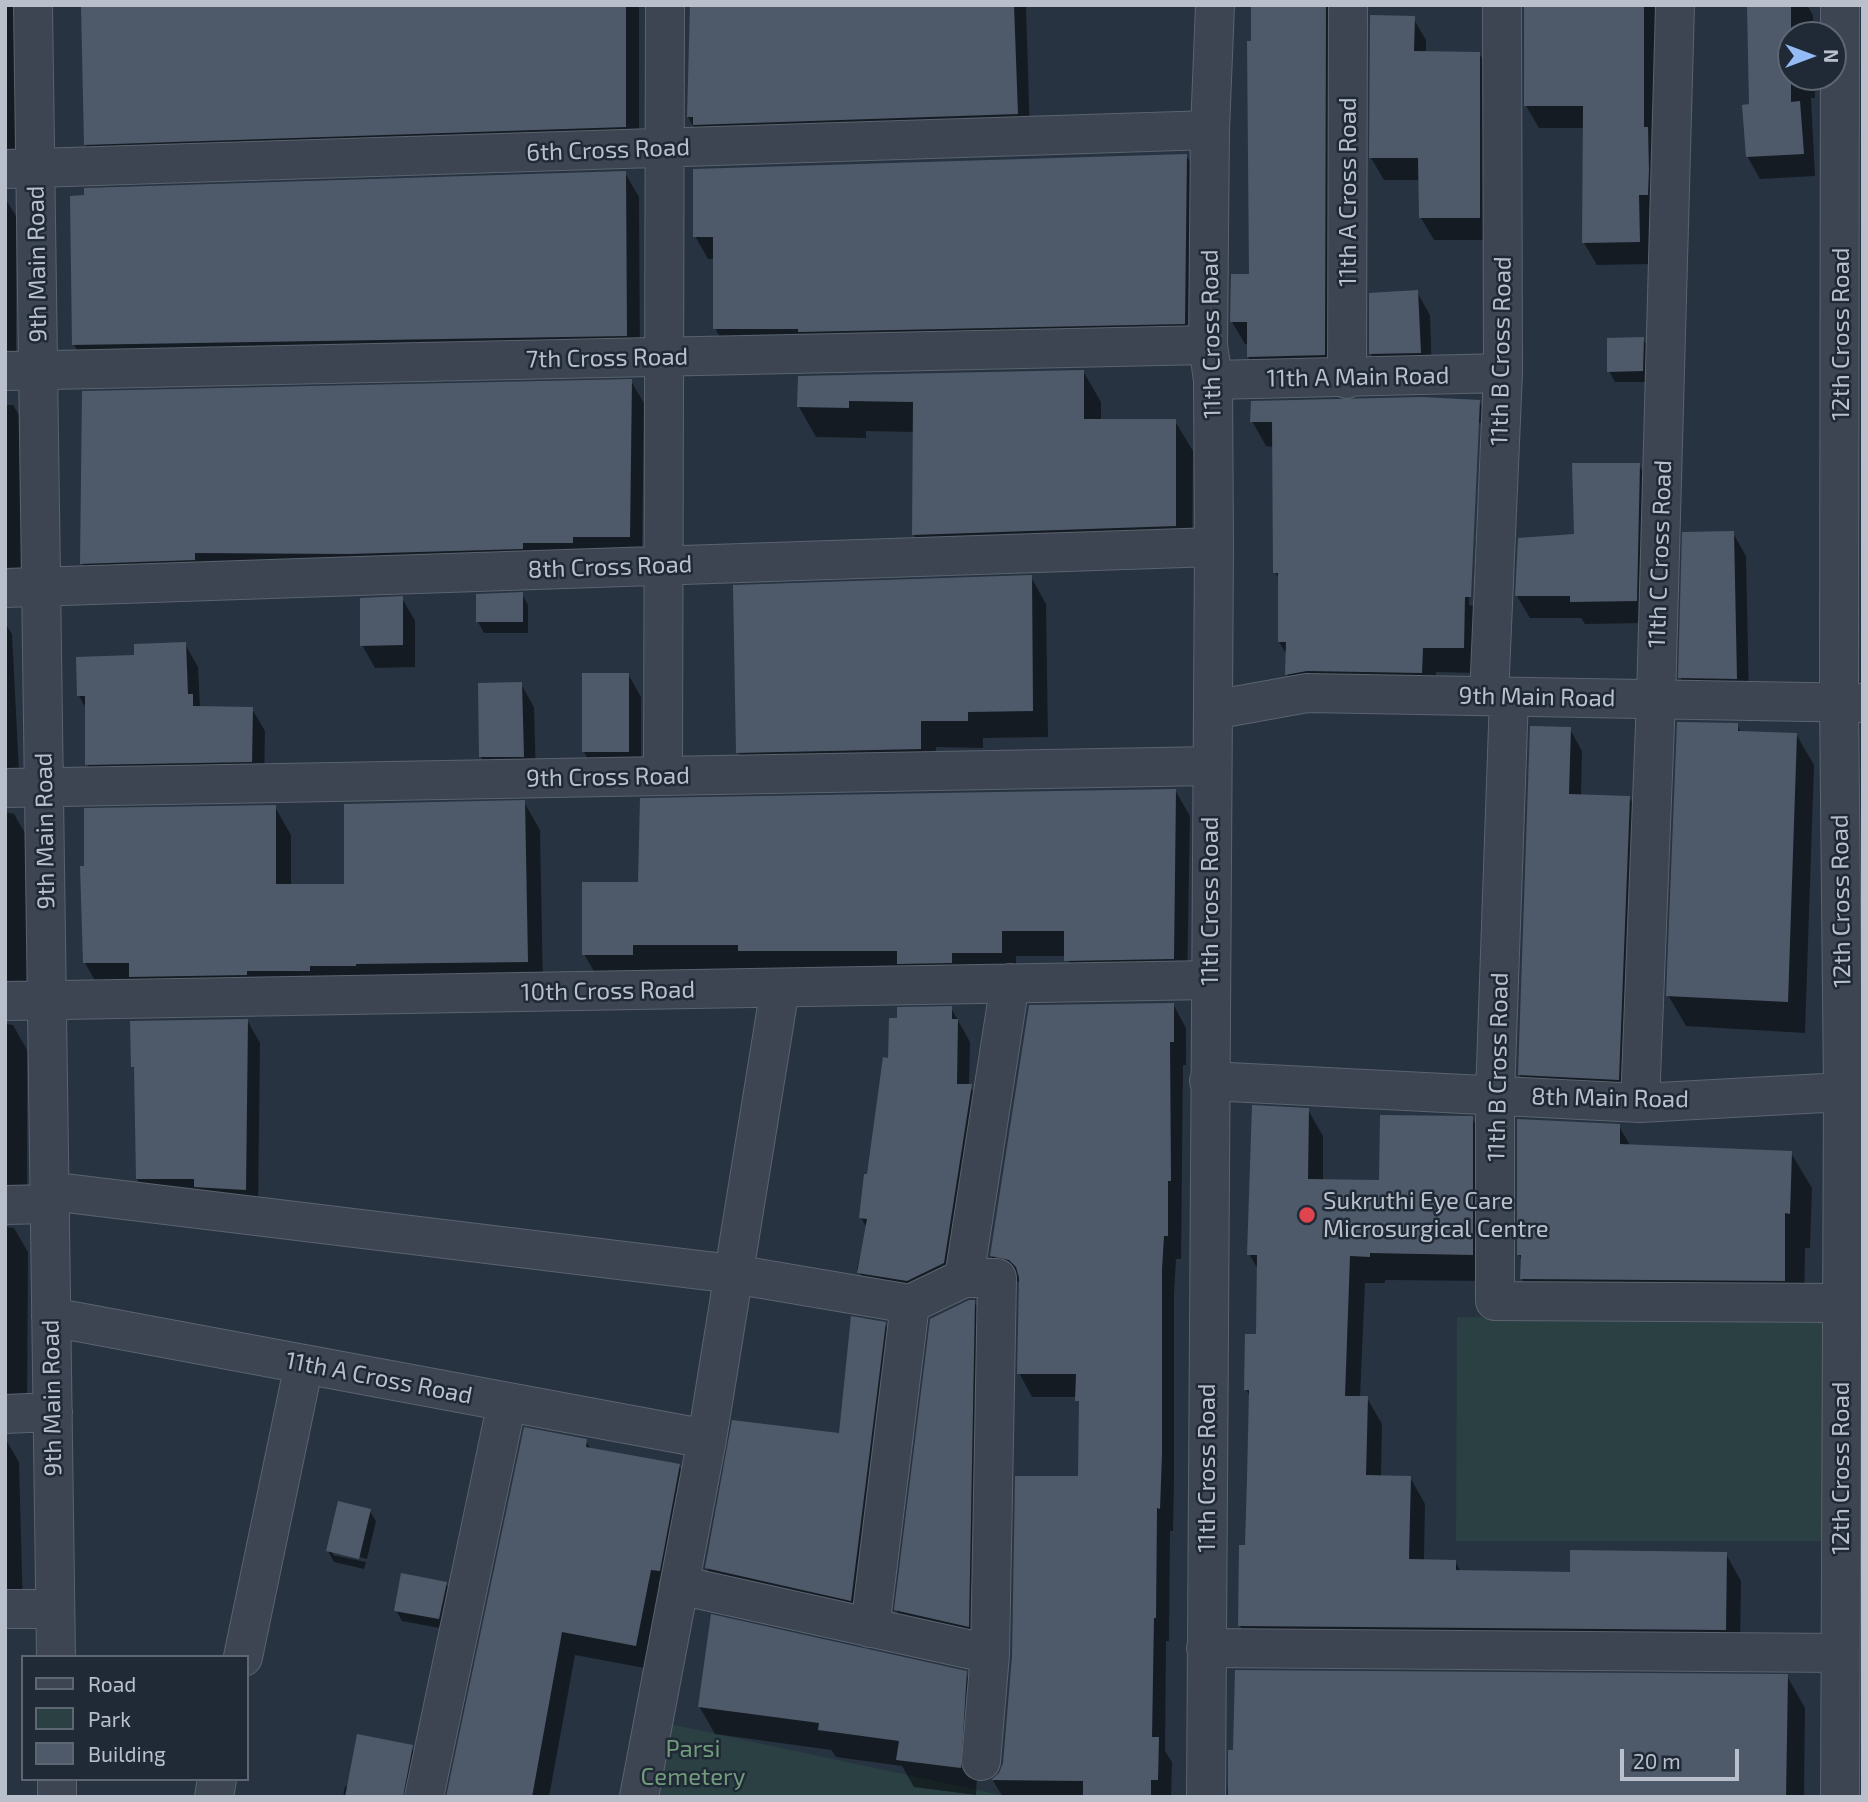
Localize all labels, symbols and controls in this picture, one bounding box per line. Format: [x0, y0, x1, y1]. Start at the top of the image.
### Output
north arrow [1777, 21, 1847, 91]
text: N [1820, 49, 1843, 63]
street label: 11th A Cross Road [1334, 97, 1362, 287]
street label: 6th Cross Road [526, 133, 690, 167]
street label: 9th Main Road [21, 185, 53, 343]
street label: 12th Cross Road [1827, 247, 1855, 421]
street label: 11th Cross Road [1195, 249, 1227, 419]
street label: 11th B Cross Road [1485, 256, 1517, 446]
street label: 7th Cross Road [526, 342, 688, 374]
street label: 11th A Main Road [1266, 361, 1450, 393]
street label: 11th C Cross Road [1642, 459, 1678, 649]
street label: 8th Cross Road [527, 550, 693, 584]
street label: 9th Main Road [1458, 681, 1616, 713]
street label: 9th Main Road [29, 752, 61, 910]
street label: 9th Cross Road [526, 761, 690, 793]
street label: 12th Cross Road [1825, 814, 1857, 988]
street label: 11th Cross Road [1196, 816, 1224, 986]
street label: 11th B Cross Road [1482, 972, 1514, 1162]
street label: 10th Cross Road [521, 975, 695, 1007]
street label: 8th Main Road [1531, 1082, 1689, 1114]
place label: Sukruthi Eye Care Microsurgical Centre [1323, 1187, 1549, 1243]
marker: Sukruthi Eye Care Microsurgical Centre [1297, 1205, 1317, 1225]
street label: 9th Main Road [36, 1319, 68, 1477]
street label: 11th A Cross Road [283, 1346, 475, 1410]
street label: 12th Cross Road [1827, 1381, 1855, 1555]
street label: 11th Cross Road [1193, 1383, 1221, 1553]
legend [21, 1655, 248, 1781]
text: Road [88, 1671, 136, 1696]
text: Park [88, 1706, 131, 1731]
park label: Parsi Cemetery [641, 1735, 745, 1791]
scale bar [1623, 1736, 1742, 1780]
text: Building [88, 1741, 166, 1766]
text: 20 m [1633, 1748, 1681, 1773]

